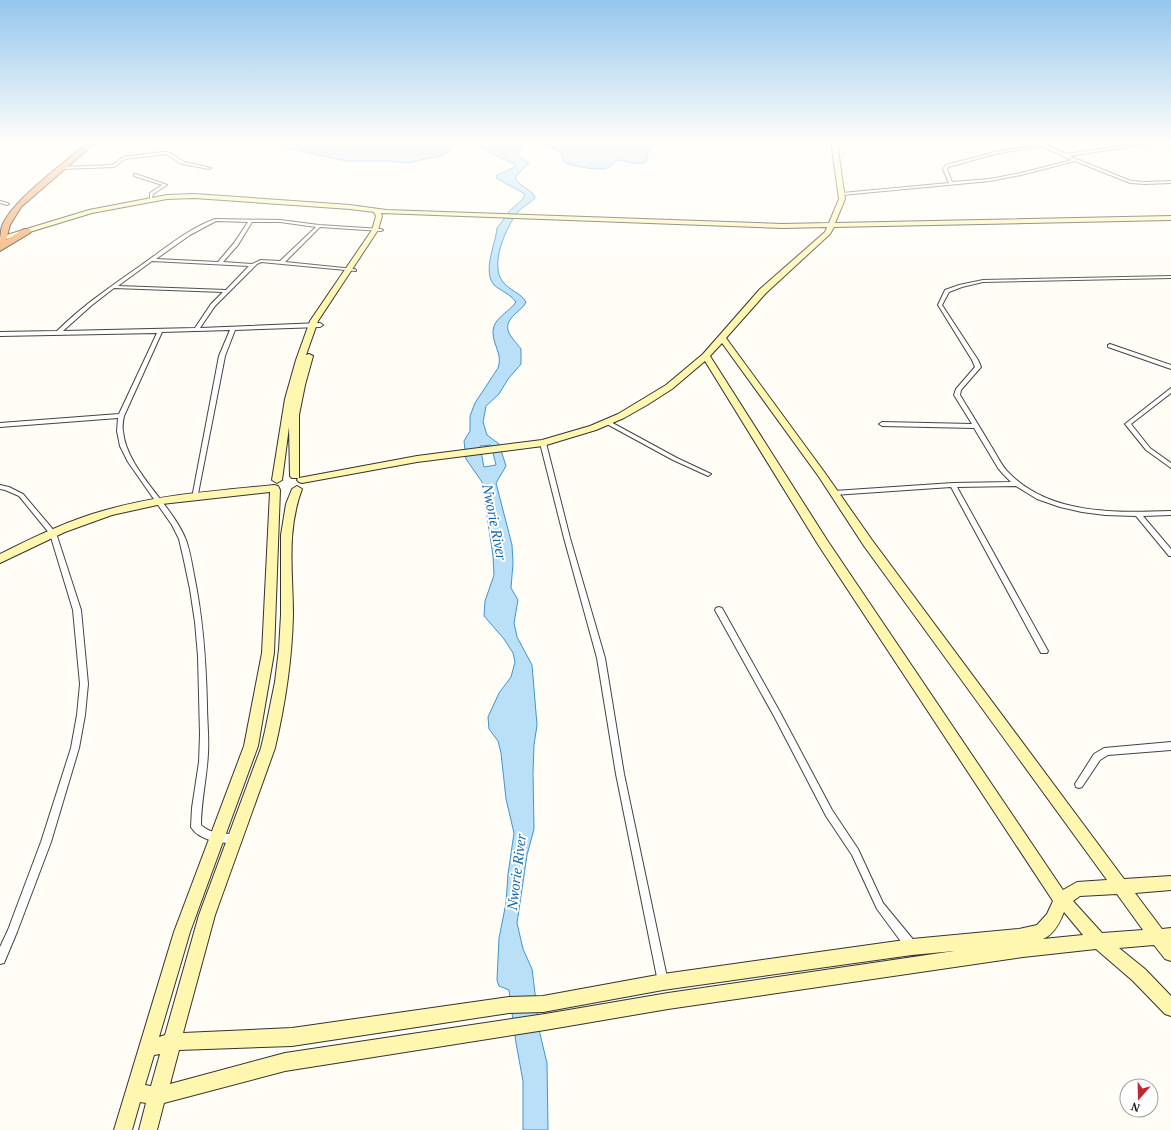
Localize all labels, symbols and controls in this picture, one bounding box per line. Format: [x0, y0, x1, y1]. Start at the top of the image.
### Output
water label: Nworie River [478, 482, 512, 562]
water label: Nworie River [502, 832, 530, 912]
north arrow [1119, 1078, 1159, 1118]
text: N [1129, 1099, 1142, 1115]

